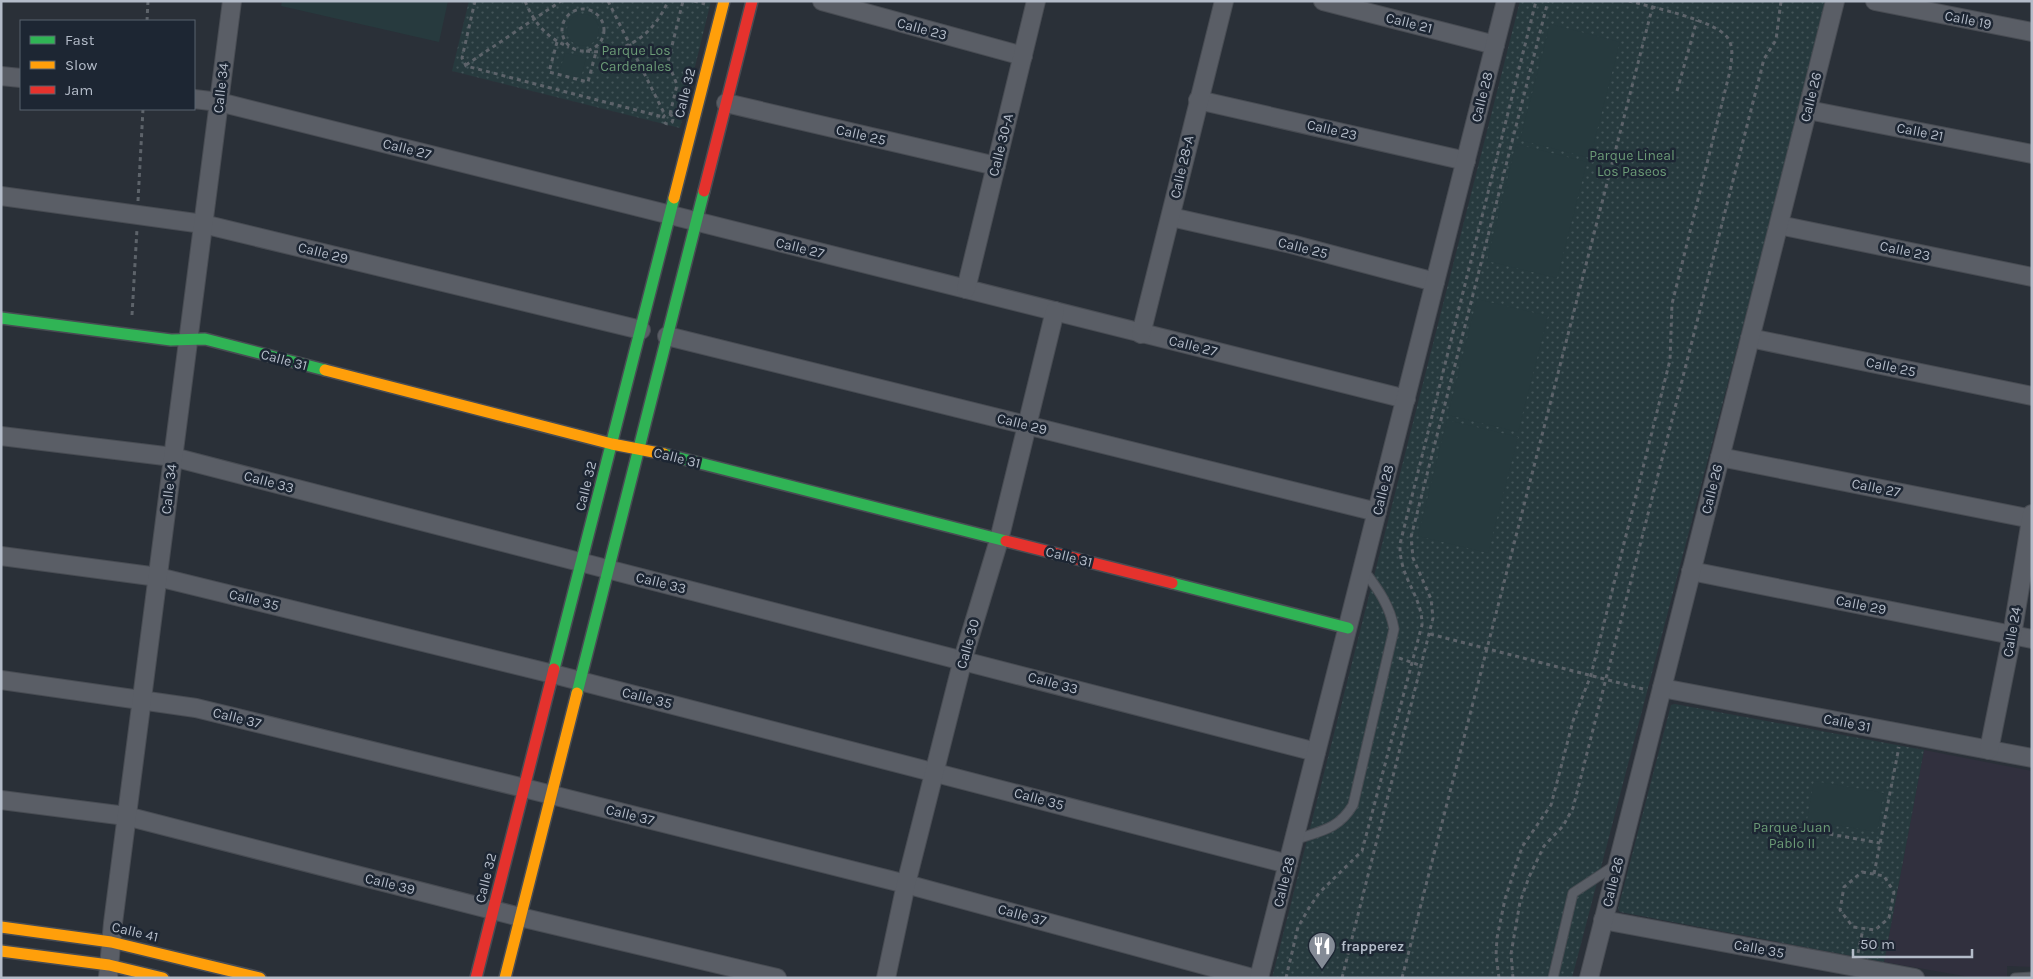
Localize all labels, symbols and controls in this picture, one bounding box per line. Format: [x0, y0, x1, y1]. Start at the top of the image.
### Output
street label: Calle 19 [1943, 7, 1993, 33]
street label: Calle 21 [1384, 9, 1434, 37]
street label: Calle 23 [895, 14, 949, 44]
legend [20, 20, 195, 110]
text: Fast [65, 31, 95, 49]
park label: Parque Los Cardenales [600, 42, 672, 75]
text: Slow [65, 56, 97, 74]
street label: Calle 34 [209, 62, 233, 114]
street label: Calle 32 [671, 66, 699, 120]
street label: Calle 28 [1468, 70, 1496, 124]
street label: Calle 26 [1797, 70, 1825, 124]
text: Jam [65, 81, 93, 99]
street label: Calle 30-A [985, 112, 1017, 178]
street label: Calle 23 [1305, 116, 1359, 144]
street label: Calle 21 [1895, 119, 1945, 145]
street label: Calle 25 [834, 121, 888, 149]
street label: Calle 28-A [1166, 134, 1198, 200]
street label: Calle 27 [381, 135, 433, 163]
park label: Parque Lineal Los Paseos [1589, 147, 1675, 180]
street label: Calle 27 [774, 234, 826, 262]
street label: Calle 25 [1276, 234, 1330, 262]
street label: Calle 23 [1878, 237, 1932, 265]
street label: Calle 29 [296, 239, 350, 267]
street label: Calle 27 [1167, 332, 1219, 360]
street label: Calle 31 [259, 346, 309, 374]
street label: Calle 25 [1864, 353, 1918, 381]
street label: Calle 29 [995, 410, 1049, 438]
street label: Calle 31 [652, 444, 702, 472]
street label: Calle 32 [572, 459, 600, 513]
street label: Calle 26 [1698, 462, 1726, 516]
street label: Calle 34 [157, 463, 181, 515]
street label: Calle 28 [1369, 463, 1397, 517]
street label: Calle 33 [242, 467, 296, 497]
street label: Calle 27 [1850, 475, 1902, 501]
street label: Calle 31 [1044, 543, 1094, 571]
street label: Calle 33 [634, 569, 688, 597]
street label: Calle 35 [227, 586, 281, 614]
street label: Calle 29 [1834, 592, 1888, 618]
street label: Calle 24 [1999, 605, 2025, 658]
street label: Calle 30 [953, 617, 983, 671]
street label: Calle 33 [1026, 668, 1080, 698]
street label: Calle 35 [620, 684, 674, 712]
street label: Calle 37 [211, 704, 263, 732]
street label: Calle 31 [1822, 710, 1872, 736]
street label: Calle 35 [1012, 784, 1066, 814]
street label: Calle 37 [604, 801, 656, 829]
park label: Parque Juan Pablo II [1753, 819, 1831, 852]
street label: Calle 32 [472, 851, 500, 905]
street label: Calle 28 [1270, 855, 1298, 909]
street label: Calle 26 [1599, 855, 1627, 909]
street label: Calle 39 [363, 870, 417, 898]
street label: Calle 37 [996, 900, 1049, 930]
street label: Calle 41 [110, 918, 160, 946]
scale bar [1853, 926, 1972, 958]
restaurant icon: frapperez [1307, 931, 1337, 970]
text: 50 m [1860, 935, 1895, 953]
street label: Calle 35 [1732, 936, 1786, 962]
place label: frapperez [1341, 938, 1404, 955]

